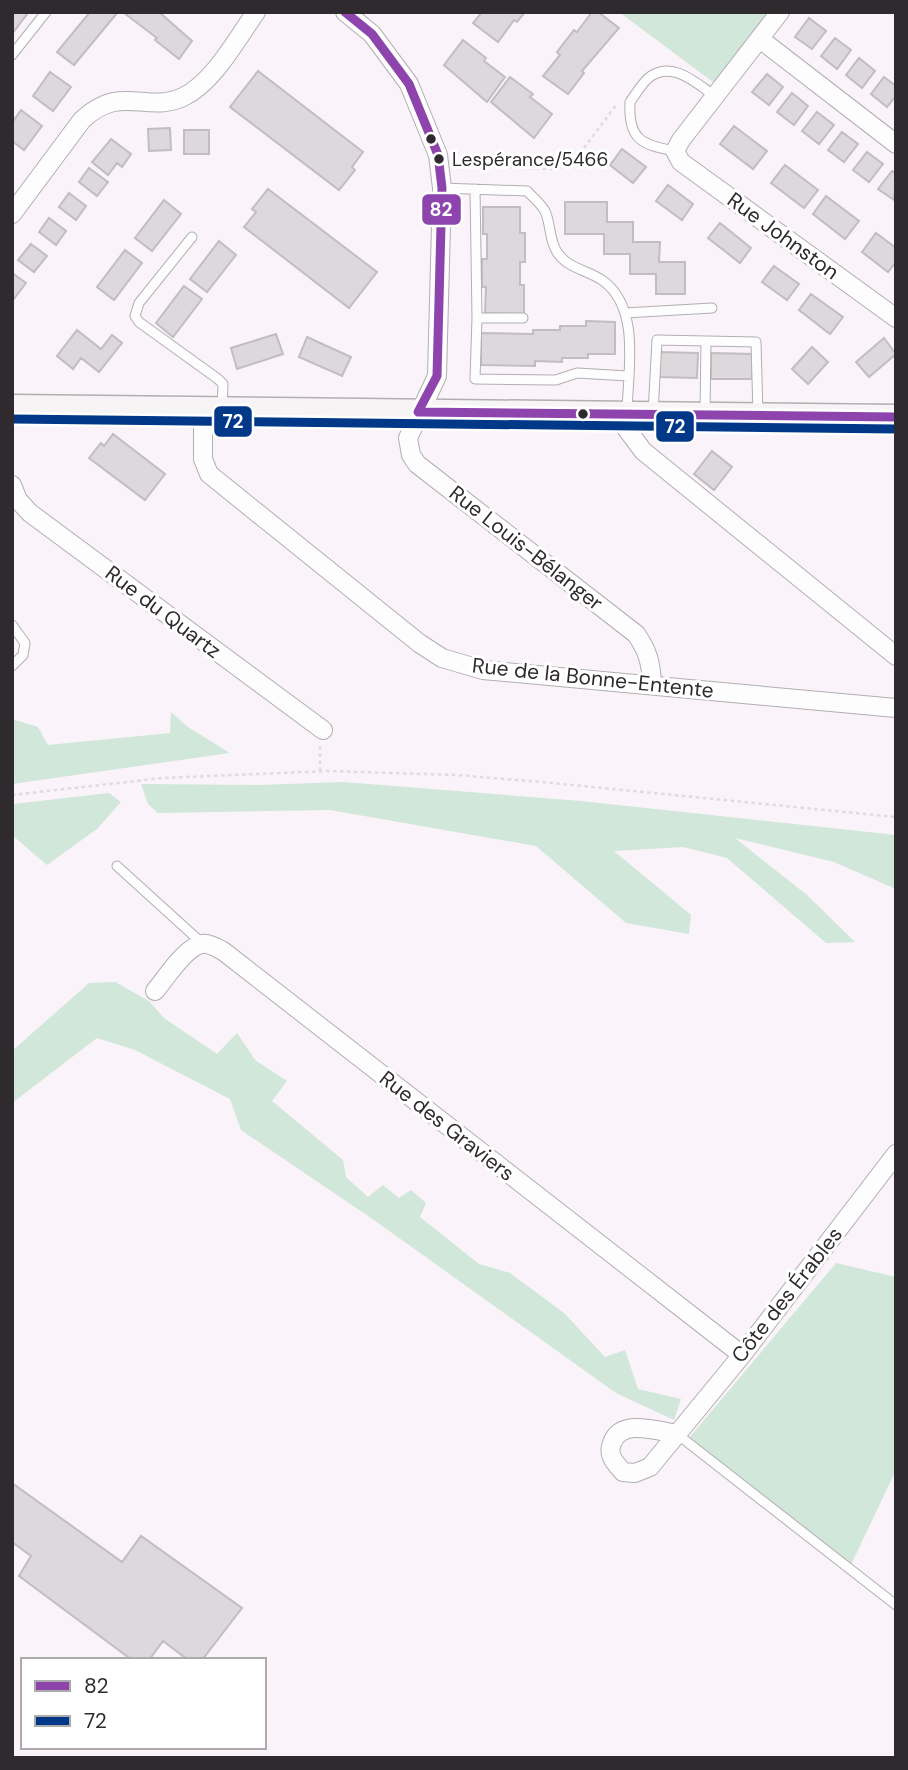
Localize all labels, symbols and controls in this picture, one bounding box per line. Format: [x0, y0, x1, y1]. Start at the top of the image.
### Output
unlabelled marker [424, 132, 438, 146]
place label: Lespérance/5466 [452, 147, 608, 172]
marker: Lespérance/5466 [432, 152, 446, 166]
street label: Rue Johnston [722, 186, 844, 286]
line badge: 82 [421, 193, 462, 226]
text: 82 [430, 197, 452, 222]
line badge: 72 [213, 405, 253, 438]
unlabelled marker [576, 407, 590, 421]
text: 72 [223, 409, 244, 434]
line badge: 72 [655, 410, 695, 443]
text: 72 [665, 414, 686, 439]
street label: Rue Louis-Bélanger [443, 479, 609, 617]
street label: Rue du Quartz [99, 559, 227, 665]
street label: Rue de la Bonne-Entente [471, 651, 715, 705]
street label: Rue des Graviers [374, 1064, 520, 1188]
street label: Côte des Érables [725, 1221, 849, 1369]
legend [21, 1658, 266, 1749]
text: 82 [84, 1672, 109, 1700]
text: 72 [84, 1707, 107, 1735]

